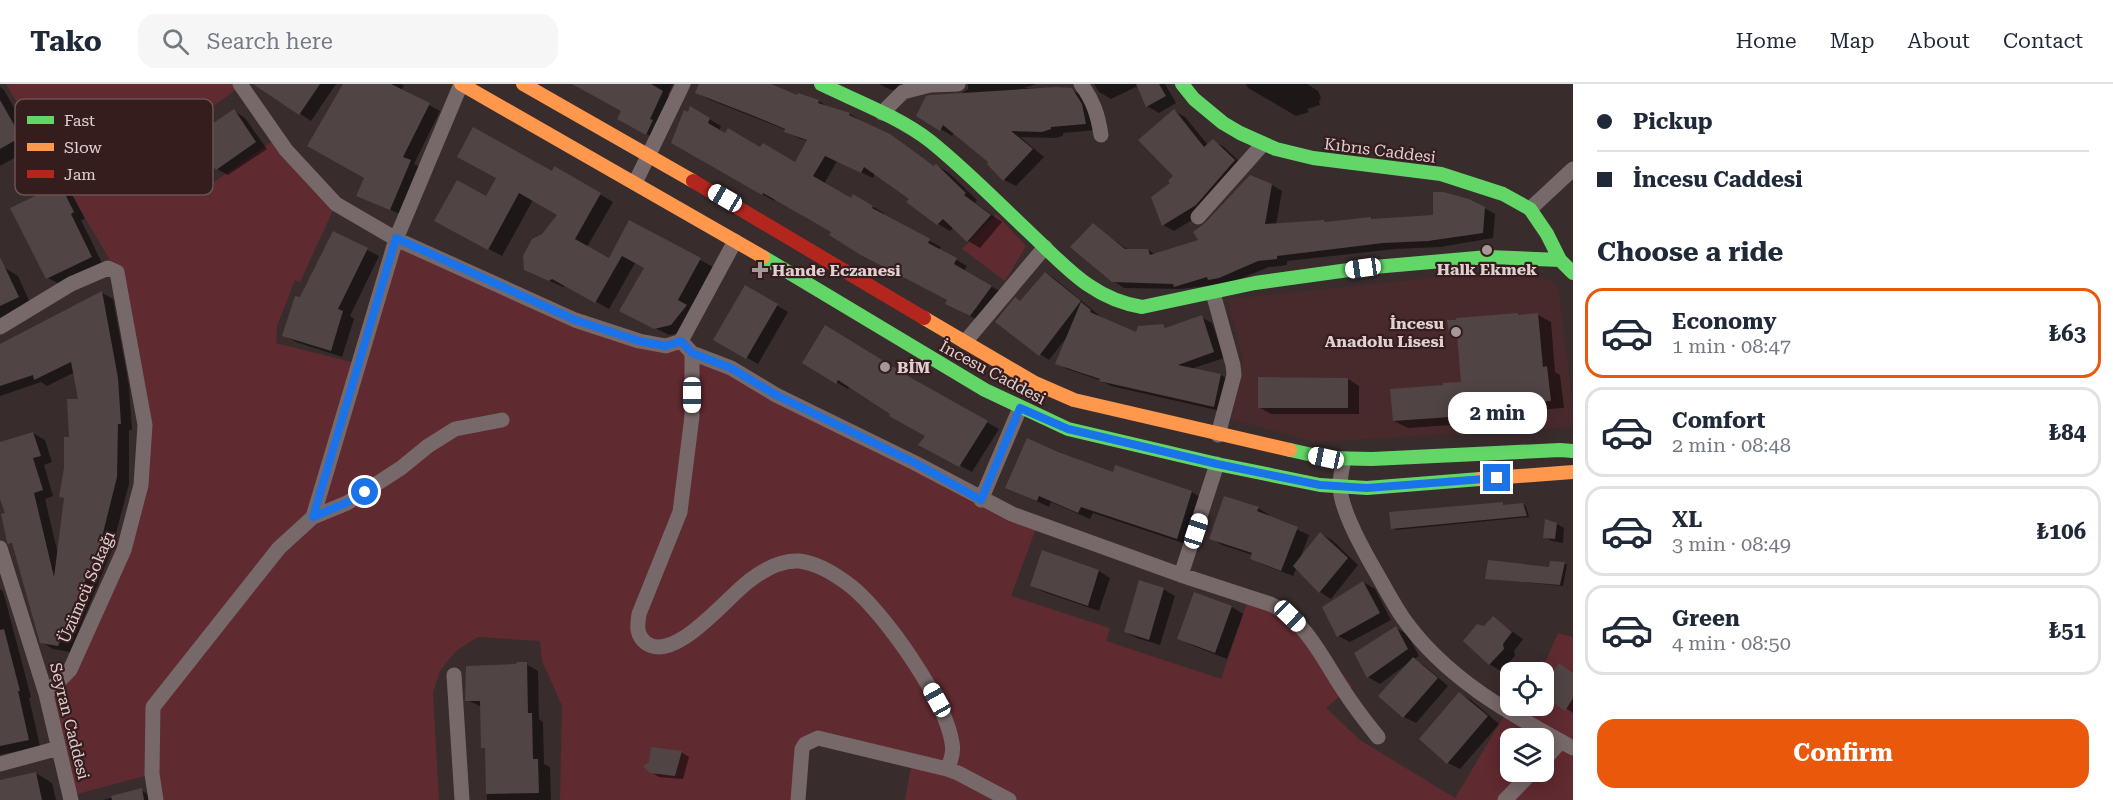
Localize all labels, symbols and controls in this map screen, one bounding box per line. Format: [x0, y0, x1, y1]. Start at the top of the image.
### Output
search box [138, 14, 558, 68]
text: Tako [30, 25, 102, 58]
icon: search [159, 25, 192, 58]
text: Search here [207, 29, 333, 54]
text: Home [1736, 29, 1797, 53]
text: Map [1830, 29, 1875, 53]
text: About [1908, 29, 1970, 53]
text: Contact [2003, 29, 2083, 53]
legend [15, 99, 213, 195]
text: Pickup [1633, 109, 1713, 134]
text: Fast [64, 111, 95, 130]
street label: Kıbrıs Caddesi [1323, 134, 1437, 167]
text: Slow [64, 138, 102, 157]
text: Jam [64, 165, 96, 184]
text: İncesu Caddesi [1633, 167, 1803, 192]
car [705, 181, 745, 215]
text: Choose a ride [1597, 236, 1783, 268]
marker: Halk Ekmek [1480, 243, 1494, 257]
car [1344, 257, 1382, 279]
place label: Halk Ekmek [1437, 260, 1537, 279]
place label: Hande Eczanesi [772, 261, 901, 280]
marker: Hande Eczanesi [753, 263, 767, 277]
icon: car [1600, 306, 1654, 360]
text: Economy [1672, 309, 1776, 334]
place label: İncesu Anadolu Lisesi [1325, 314, 1445, 351]
text: ₺63 [2049, 321, 2086, 346]
marker: İncesu Anadolu Lisesi [1449, 325, 1463, 339]
text: 1 min · 08:47 [1672, 334, 1791, 358]
street label: İncesu Caddesi [936, 336, 1049, 408]
place label: BİM [897, 358, 930, 377]
marker: BİM [878, 360, 892, 374]
car [683, 377, 701, 413]
callout: 2 min [1448, 391, 1546, 433]
text: 2 min [1470, 401, 1525, 425]
icon: car [1600, 405, 1654, 459]
text: Comfort [1672, 408, 1765, 433]
text: ₺84 [2049, 420, 2086, 445]
text: 2 min · 08:48 [1672, 433, 1791, 457]
car [1307, 445, 1345, 471]
route end [1483, 464, 1510, 491]
route start [351, 478, 378, 505]
icon: car [1600, 504, 1654, 558]
text: XL [1672, 507, 1702, 532]
car [1182, 511, 1210, 551]
text: ₺106 [2037, 519, 2086, 544]
street label: Üzümcü Sokağı [54, 528, 119, 646]
text: 3 min · 08:49 [1672, 532, 1791, 556]
car [1271, 597, 1309, 635]
icon: car [1600, 603, 1654, 657]
text: Green [1672, 606, 1740, 631]
text: ₺51 [2049, 618, 2086, 643]
text: 4 min · 08:50 [1672, 631, 1791, 655]
street label: Seyran Caddesi [46, 661, 93, 782]
map controls [1500, 662, 1554, 782]
button: locate [1500, 662, 1554, 716]
car [920, 680, 954, 720]
button: Confirm [1597, 719, 2089, 788]
button: layers [1500, 728, 1554, 782]

